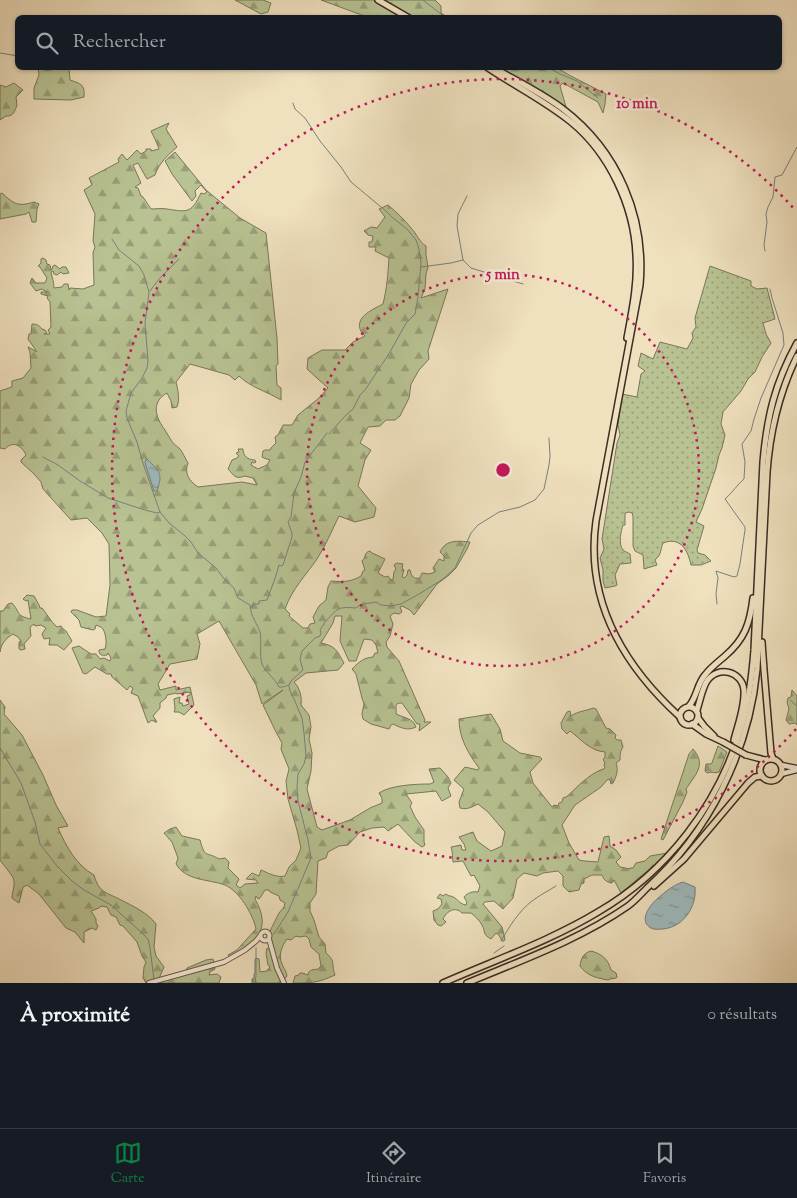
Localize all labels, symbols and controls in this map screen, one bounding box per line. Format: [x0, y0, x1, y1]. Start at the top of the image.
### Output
search box [15, 15, 782, 70]
icon: search [33, 29, 61, 57]
text: Rechercher [73, 29, 166, 56]
text: 10 min [616, 94, 658, 115]
text: 5 min [485, 265, 520, 286]
centre of rings [494, 461, 512, 479]
text: À proximité [20, 1001, 130, 1031]
text: 0 résultats [707, 1004, 777, 1027]
tab: Carte [111, 1139, 145, 1189]
tab: Itinéraire [366, 1139, 422, 1189]
tab: Favoris [643, 1139, 686, 1189]

